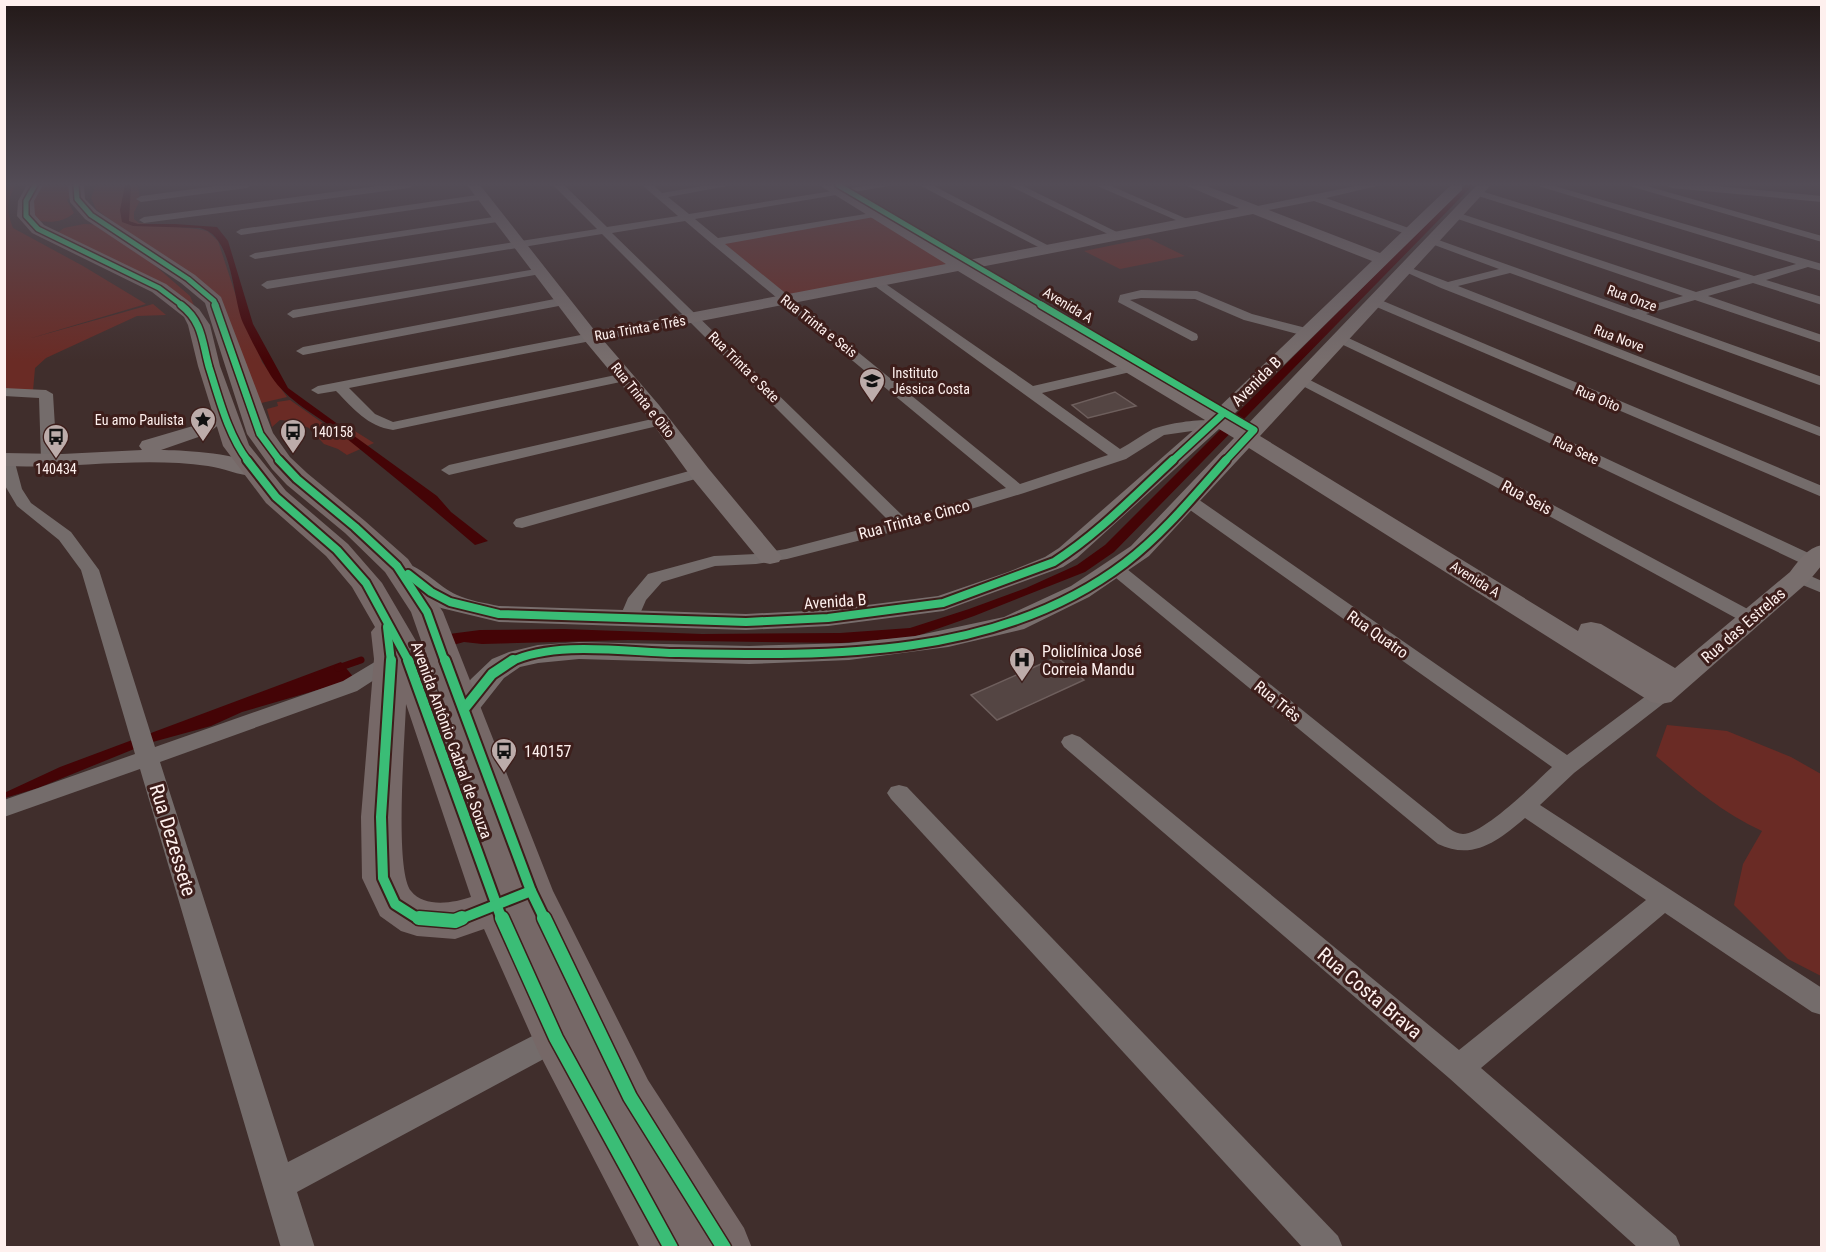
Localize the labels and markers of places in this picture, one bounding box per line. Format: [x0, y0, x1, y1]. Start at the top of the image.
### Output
place label: Instituto Jéssica Costa [892, 365, 970, 397]
school or university icon: Instituto Jéssica Costa [857, 366, 887, 404]
place icon: Eu amo Paulista [188, 405, 218, 443]
place label: Eu amo Paulista [95, 412, 184, 428]
bus stop icon: 140158 [278, 417, 308, 455]
bus stop icon: 140434 [41, 422, 71, 460]
place label: 140158 [312, 424, 354, 440]
place label: 140434 [35, 461, 77, 477]
place label: Policlínica José Correia Mandu [1042, 642, 1142, 679]
hospital icon: Policlínica José Correia Mandu [1007, 645, 1037, 683]
bus stop icon: 140157 [489, 736, 519, 774]
place label: 140157 [524, 742, 571, 761]

